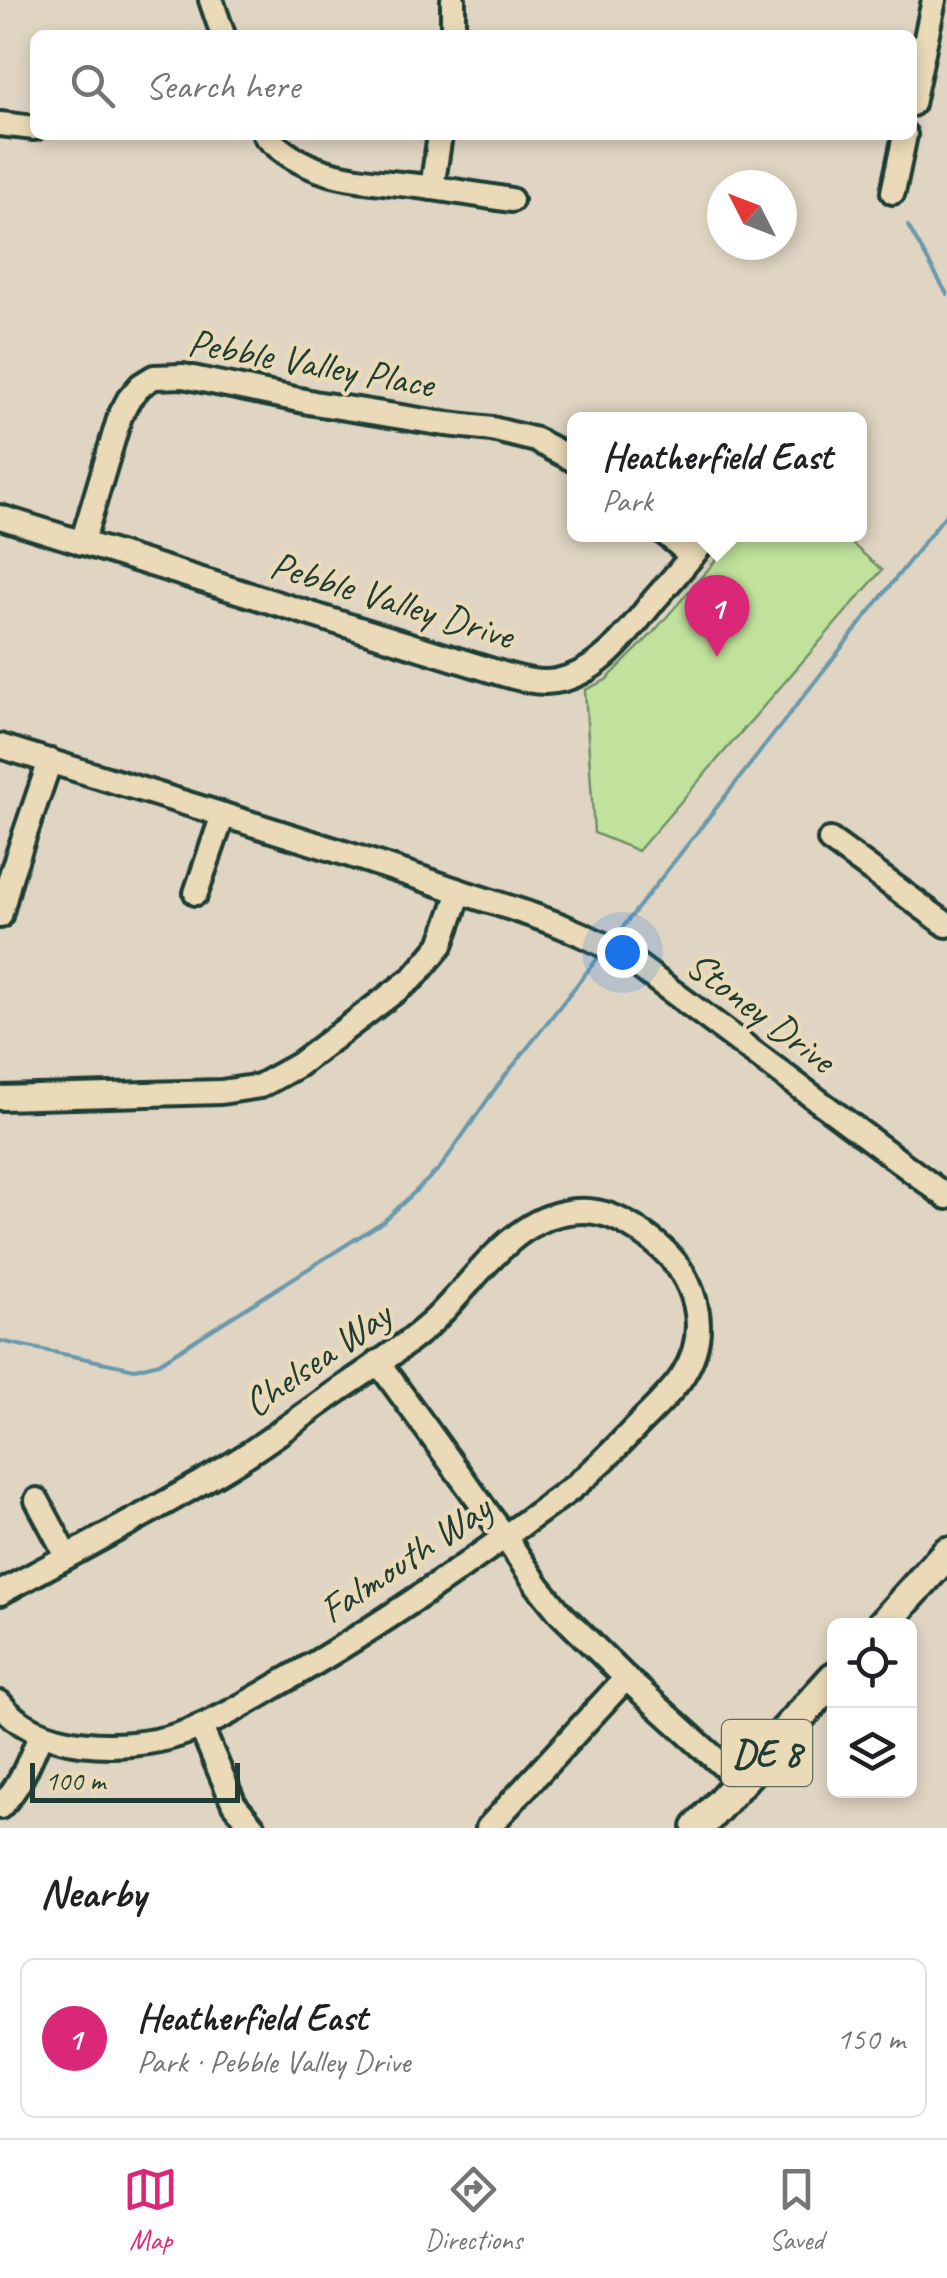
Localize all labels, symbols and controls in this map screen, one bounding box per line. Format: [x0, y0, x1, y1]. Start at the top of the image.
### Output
search box [30, 30, 917, 140]
icon: search [65, 58, 120, 113]
text: Search here [145, 62, 300, 109]
north arrow [707, 170, 797, 260]
street label: Pebble Valley Place [184, 317, 441, 410]
popup [567, 412, 867, 542]
text: Heatherfield East [602, 433, 832, 480]
text: Park [602, 480, 653, 521]
street label: Pebble Valley Drive [265, 539, 522, 662]
pin: 1 [684, 574, 750, 657]
your location [597, 927, 648, 978]
street label: Stoney Drive [677, 940, 848, 1086]
street label: Chelsea Way [233, 1288, 403, 1428]
street label: Falmouth Way [310, 1482, 502, 1635]
map controls [827, 1618, 917, 1798]
button: locate [827, 1618, 917, 1708]
button: layers [827, 1708, 917, 1798]
road number: DE 8 [722, 1720, 812, 1786]
scale bar [30, 1758, 240, 1802]
text: 100 m [45, 1763, 105, 1798]
text: Nearby [40, 1867, 146, 1920]
text: Heatherfield East [137, 1994, 367, 2041]
text: 1 [67, 2018, 82, 2059]
text: 150 m [836, 2018, 905, 2059]
text: Park · Pebble Valley Drive [137, 2041, 410, 2082]
tab: Map [123, 2162, 178, 2257]
tab: Directions [425, 2162, 522, 2257]
tab: Saved [769, 2162, 824, 2257]

